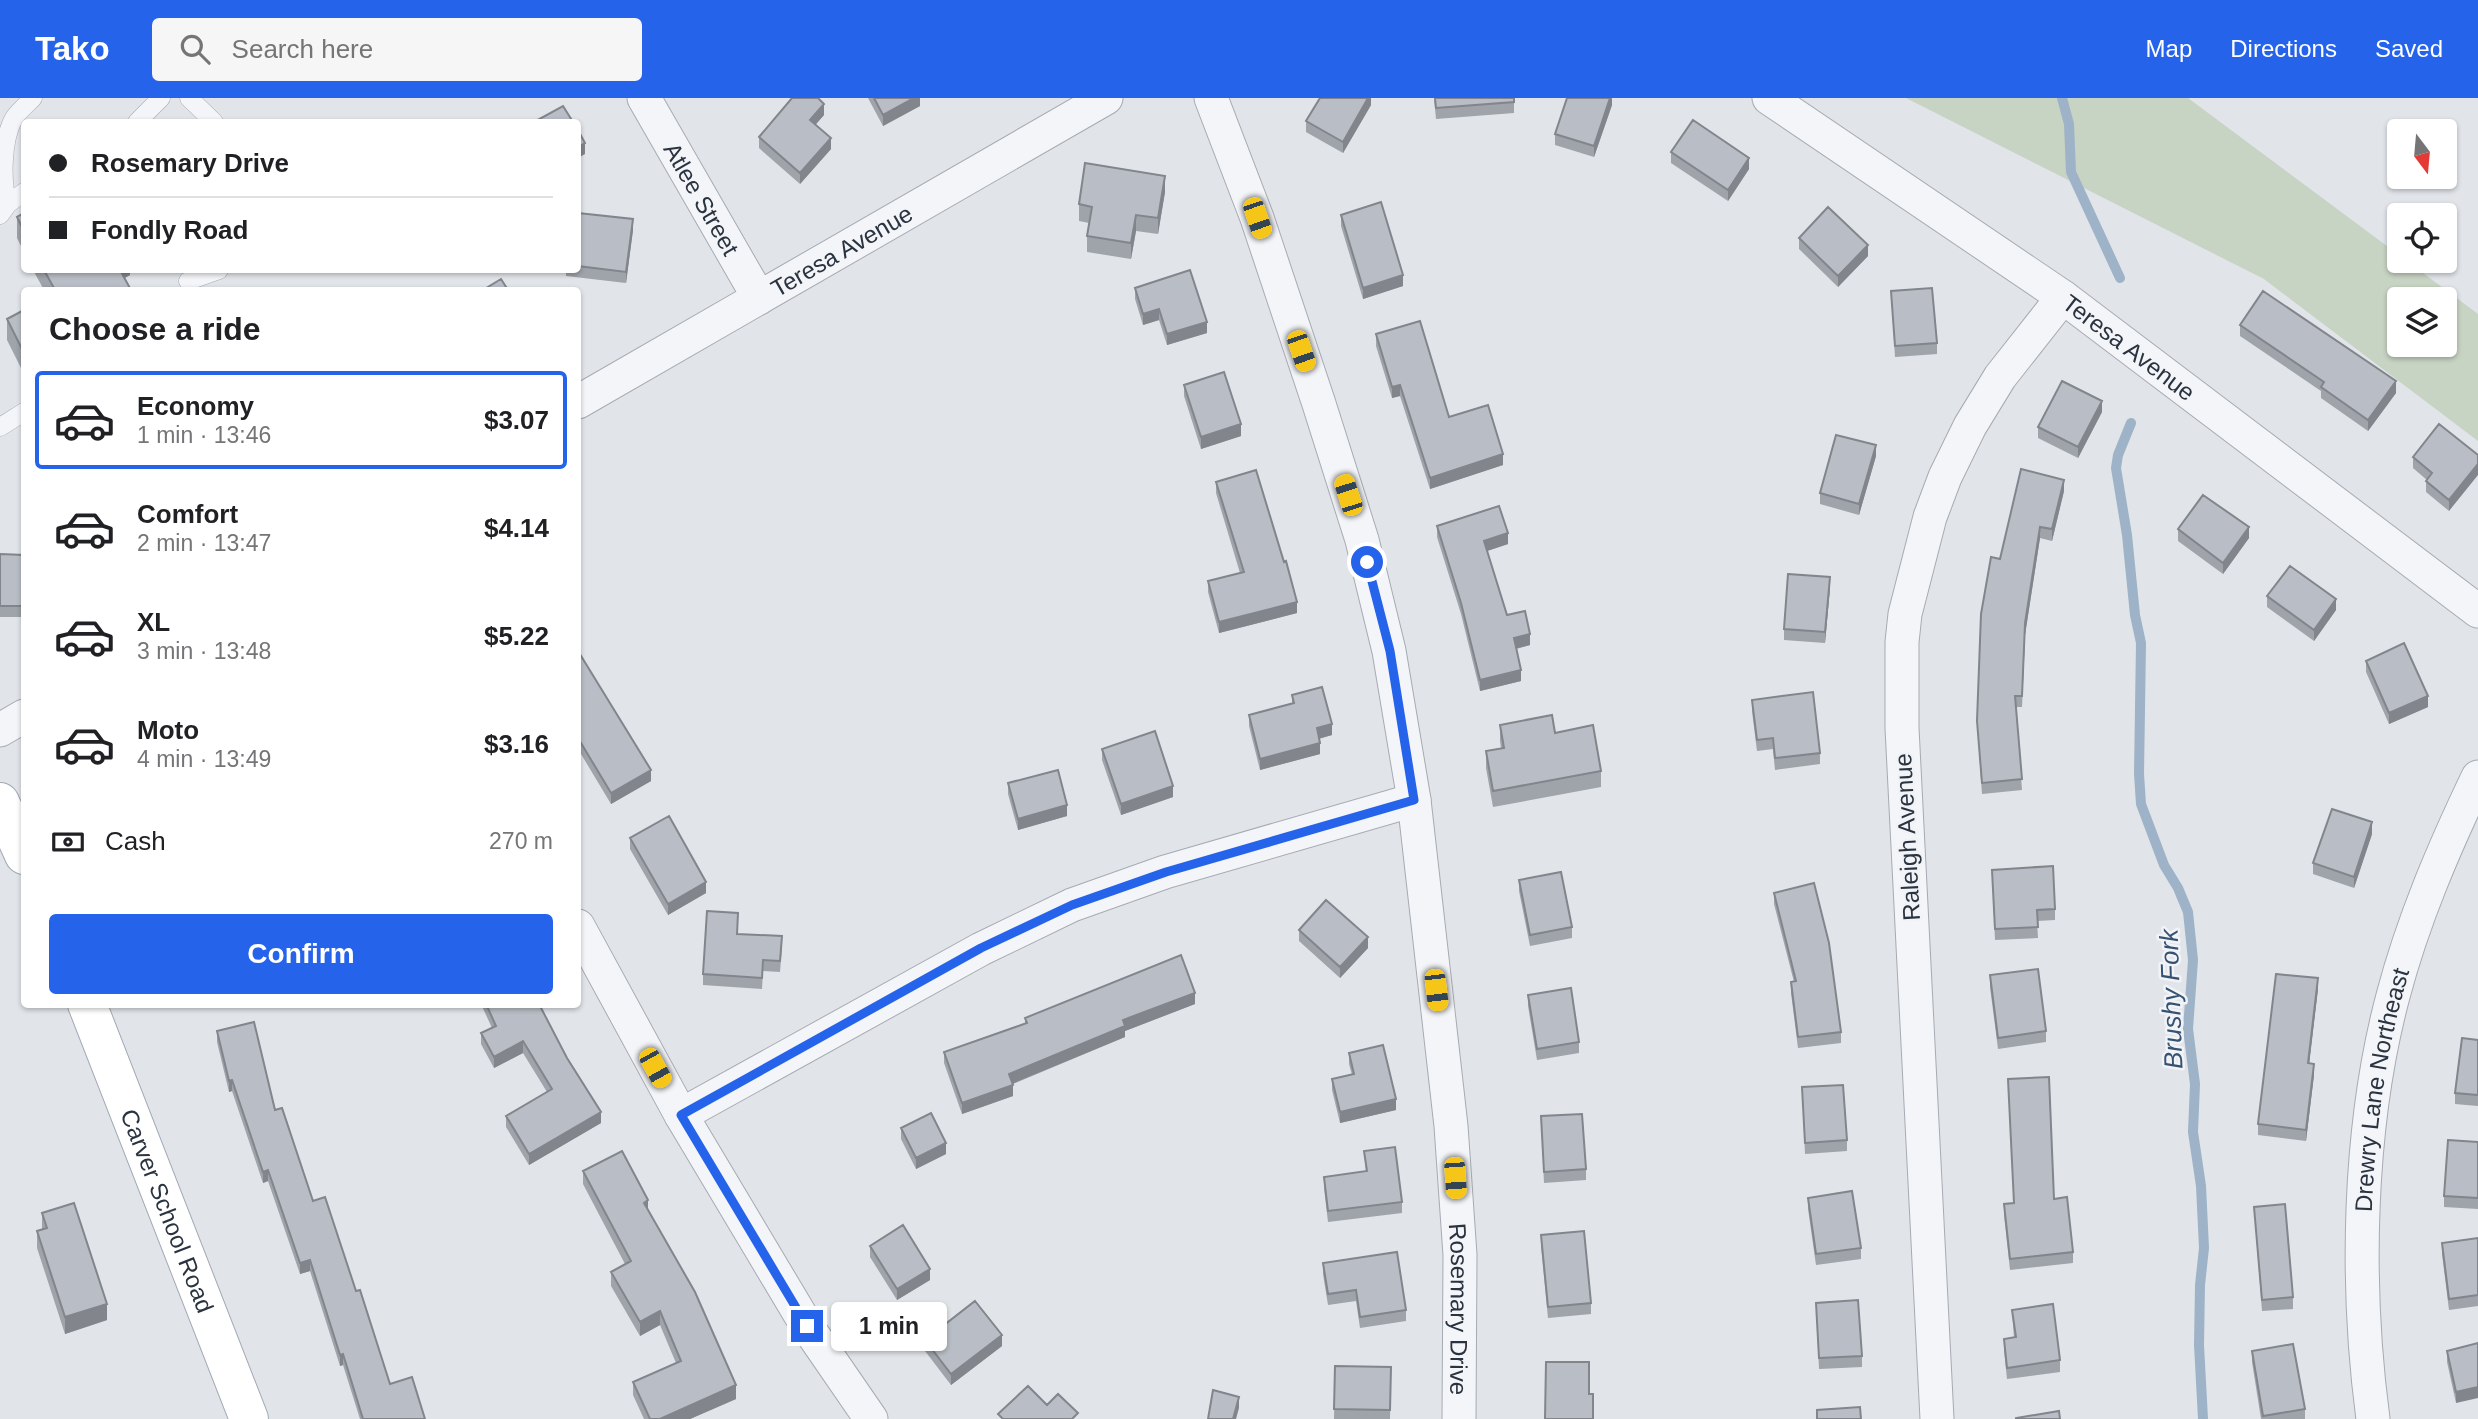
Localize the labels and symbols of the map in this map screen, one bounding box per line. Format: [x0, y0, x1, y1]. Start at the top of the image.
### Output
north arrow [2387, 119, 2457, 189]
street label: Atlee Street [659, 137, 745, 260]
car [1241, 195, 1274, 241]
street label: Teresa Avenue [766, 199, 917, 302]
street label: Teresa Avenue [2058, 289, 2200, 406]
car [1285, 328, 1318, 374]
car [1332, 472, 1365, 518]
route start [1351, 546, 1383, 578]
street label: Raleigh Avenue [1889, 753, 1925, 921]
water label: Brushy Fork [2153, 926, 2188, 1070]
street label: Drewry Lane Northeast [2349, 964, 2414, 1213]
car [1424, 968, 1449, 1012]
car [636, 1045, 675, 1091]
street label: Carver School Road [116, 1105, 220, 1316]
car [1444, 1156, 1467, 1200]
street label: Rosemary Drive [1444, 1222, 1474, 1395]
callout: 1 min [832, 1302, 947, 1350]
route end [791, 1310, 823, 1342]

